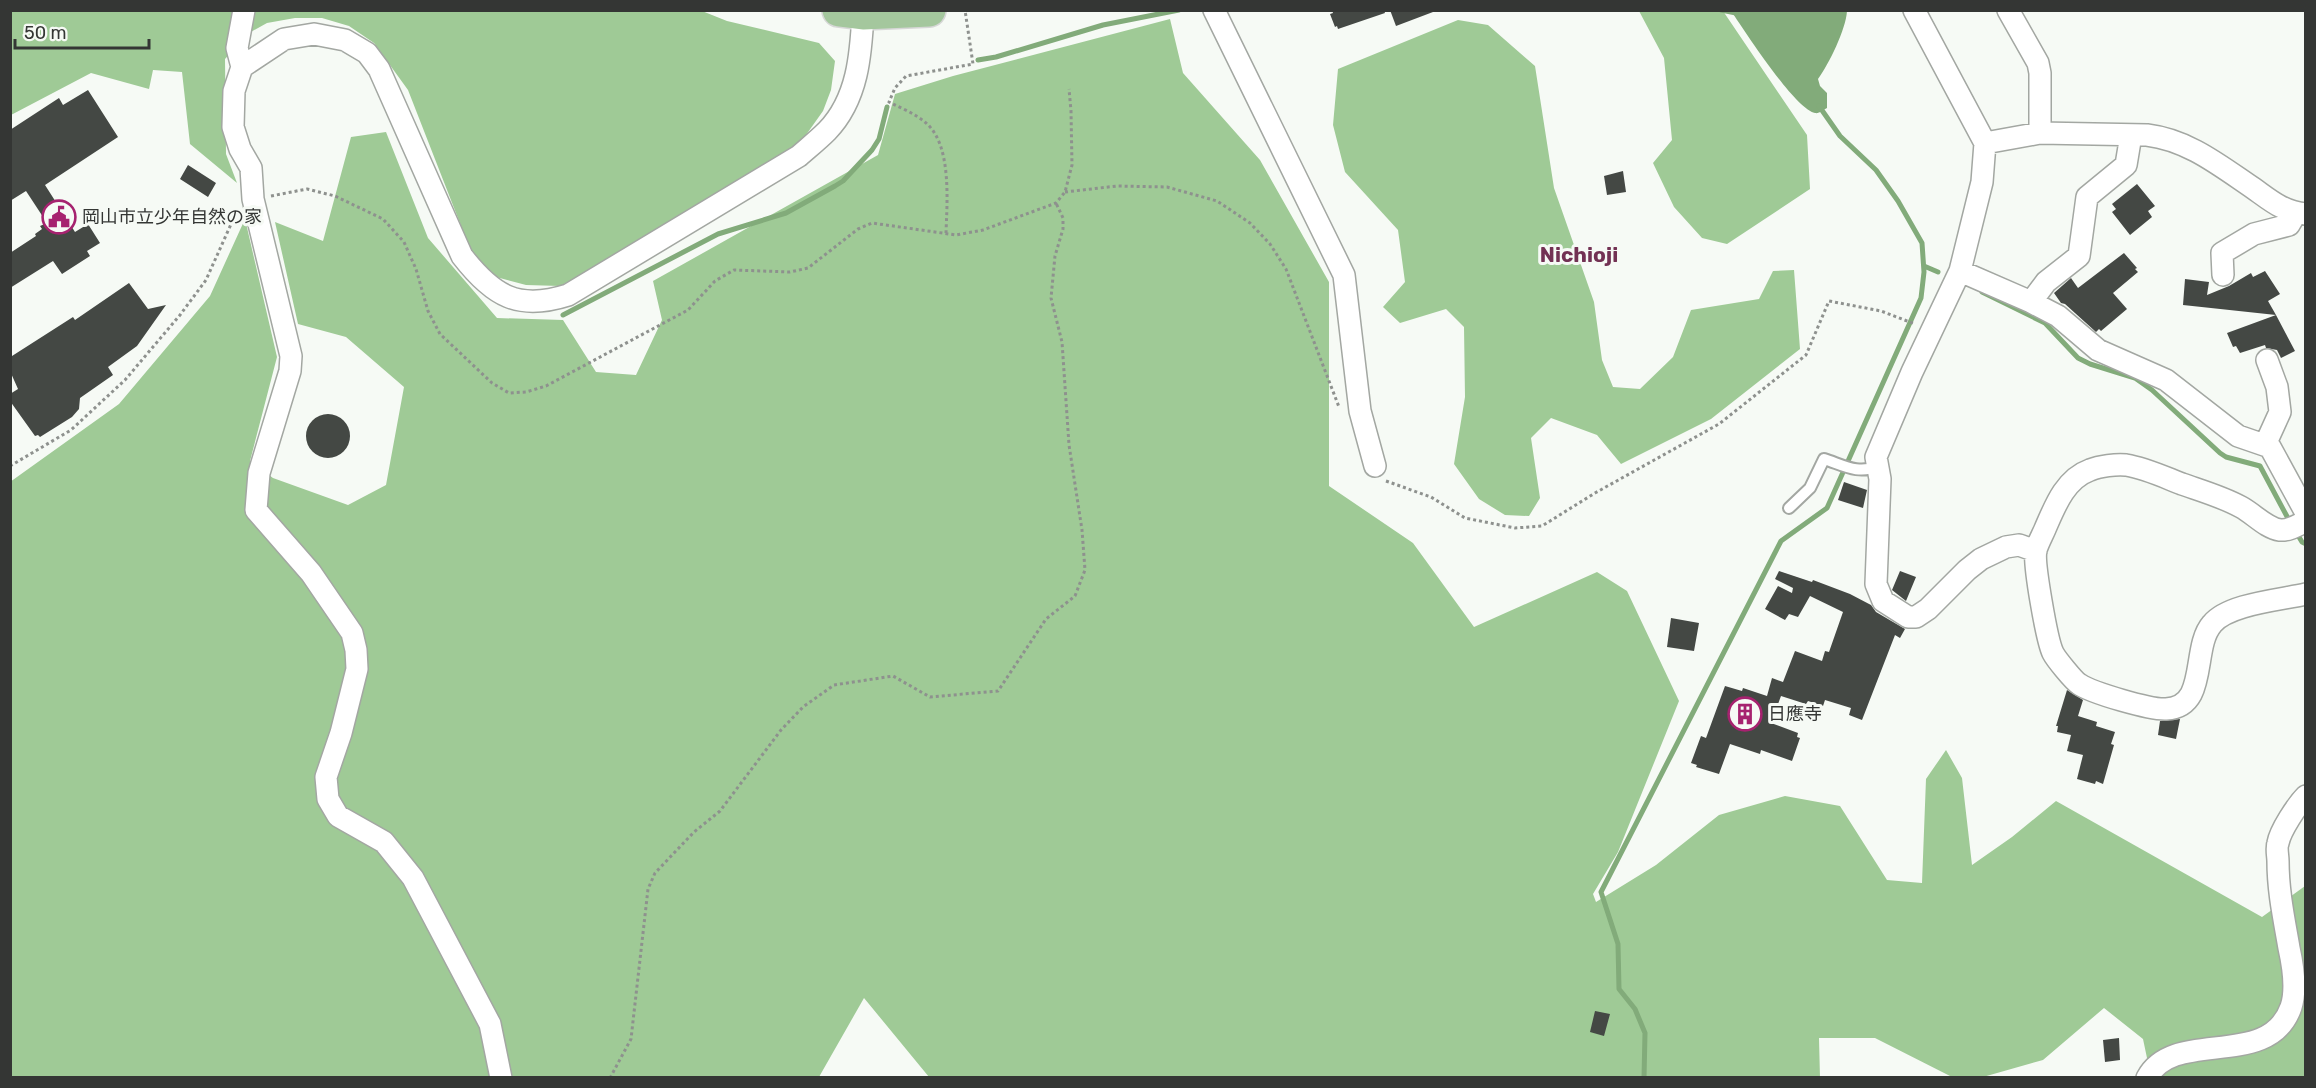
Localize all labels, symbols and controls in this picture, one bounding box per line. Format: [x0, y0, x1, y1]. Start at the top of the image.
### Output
scale bar [15, 12, 148, 50]
text: 50 m [24, 22, 67, 44]
public building icon: 岡山市立少年自然の家 [41, 199, 77, 235]
place label: 岡山市立少年自然の家 [82, 206, 262, 228]
district label: Nichioji [1540, 242, 1618, 267]
building icon: 日應寺 [1727, 696, 1763, 732]
place label: 日應寺 [1768, 703, 1822, 725]

